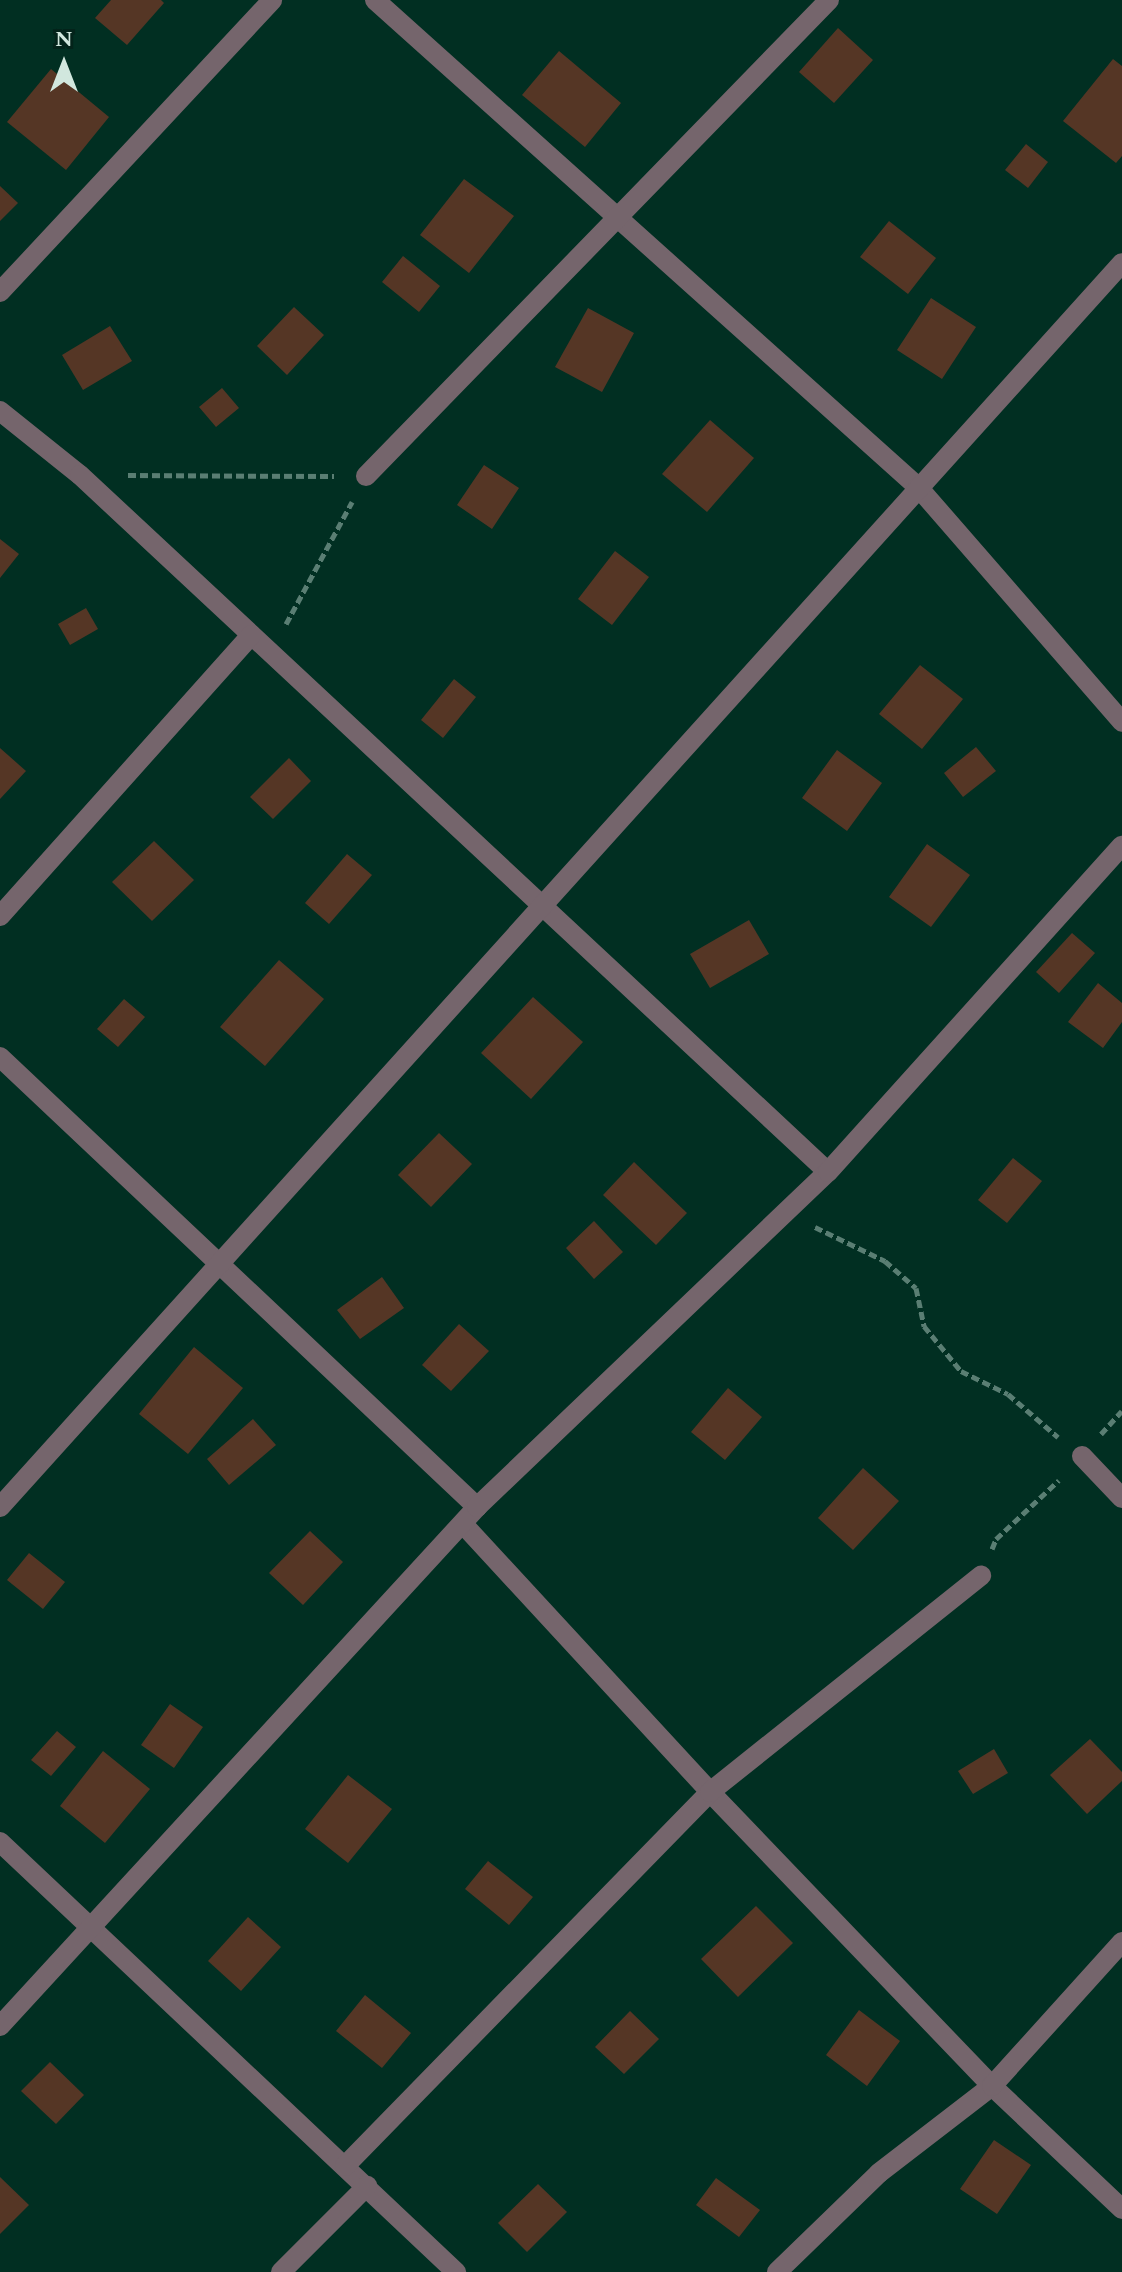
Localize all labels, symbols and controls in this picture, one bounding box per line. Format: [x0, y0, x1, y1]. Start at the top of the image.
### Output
text: N [55, 23, 73, 56]
north arrow [24, 24, 104, 104]

